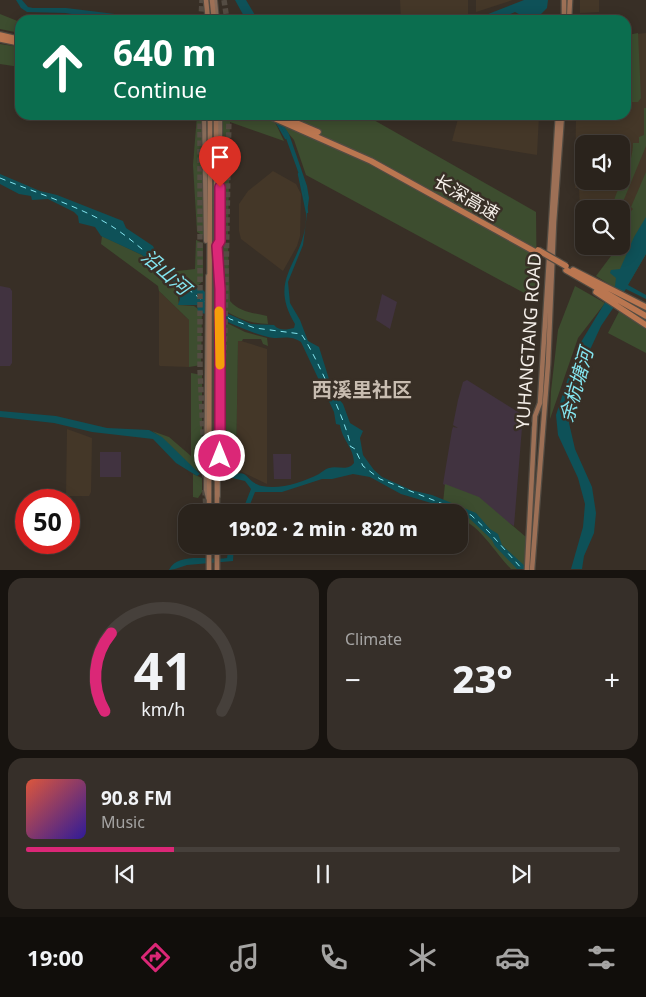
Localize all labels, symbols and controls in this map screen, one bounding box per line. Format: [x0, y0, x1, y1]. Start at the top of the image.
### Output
text: 640 m [113, 29, 216, 76]
icon: ahead [30, 35, 95, 100]
text: Continue [113, 74, 207, 104]
map controls [575, 135, 630, 255]
button: sound [575, 135, 630, 190]
pin [199, 136, 241, 187]
icon: arrive [206, 143, 234, 171]
street label: 长深高速 [430, 169, 504, 225]
button: search [575, 200, 630, 255]
water label: 沿山河 [136, 243, 199, 303]
street label: YUHANGTANG ROAD [510, 252, 546, 430]
water label: 余杭塘河 [553, 341, 600, 425]
district label: 西溪里社区 [312, 376, 412, 403]
position arrow [193, 429, 245, 481]
speed limit sign: 50 [15, 489, 80, 554]
text: 19:02 · 2 min · 820 m [228, 516, 418, 542]
text: Climate [345, 628, 402, 650]
text: 41 [134, 634, 193, 705]
text: 23° [452, 652, 513, 704]
text: − [345, 660, 361, 698]
text: + [604, 660, 620, 698]
text: km/h [142, 697, 185, 721]
text: 90.8 FM [101, 785, 172, 811]
text: Music [101, 811, 145, 833]
icon: previous [111, 860, 139, 888]
icon: pause [309, 860, 337, 888]
icon: next [507, 860, 535, 888]
icon: directions [138, 940, 173, 975]
icon: music [227, 940, 262, 975]
icon: phone [316, 940, 351, 975]
icon: climate [405, 940, 440, 975]
icon: car [495, 940, 530, 975]
icon: filters [584, 940, 619, 975]
text: 19:00 [27, 942, 84, 972]

